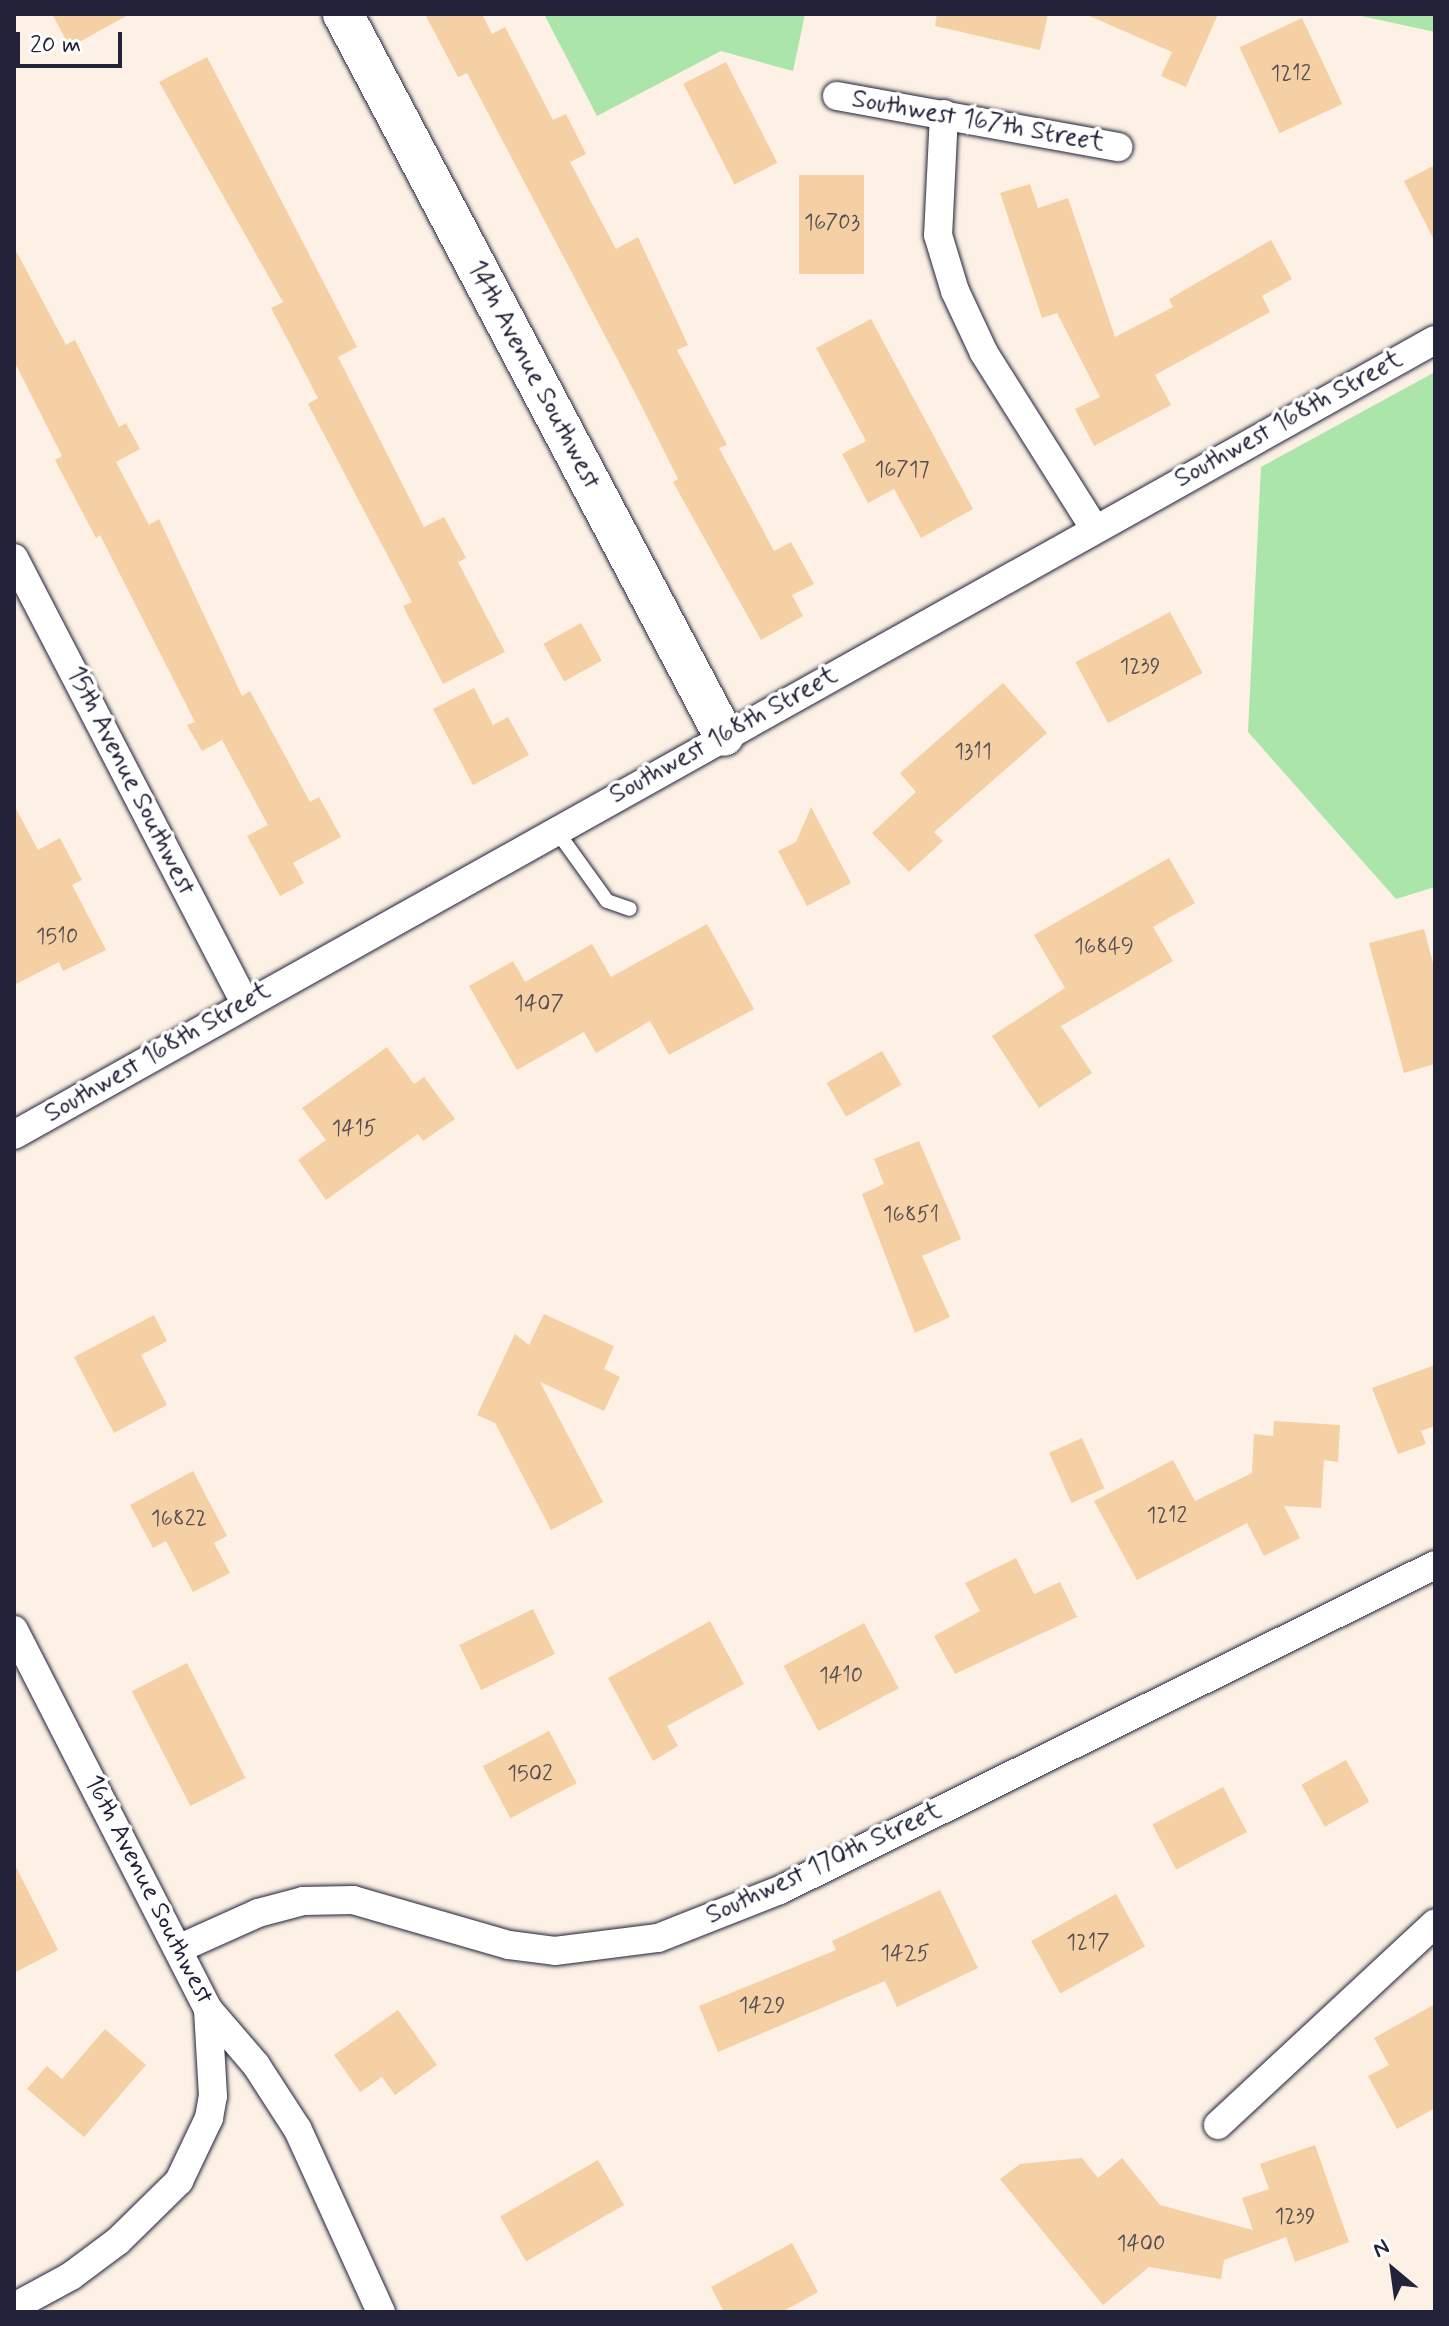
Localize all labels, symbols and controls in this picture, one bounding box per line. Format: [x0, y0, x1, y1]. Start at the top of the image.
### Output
scale bar [20, 16, 126, 66]
text: 20 m [30, 30, 81, 61]
house number: 1212 [1271, 62, 1311, 88]
street label: Southwest 167th Street [849, 84, 1107, 160]
house number: 16703 [804, 211, 860, 237]
street label: 14th Avenue Southwest [461, 257, 605, 493]
street label: Southwest 168th Street [1170, 344, 1408, 496]
house number: 16717 [874, 458, 930, 484]
house number: 1239 [1119, 655, 1161, 681]
street label: Southwest 168th Street [605, 660, 843, 812]
street label: 15th Avenue Southwest [60, 663, 200, 899]
house number: 1311 [954, 740, 992, 766]
house number: 1510 [36, 925, 78, 951]
house number: 16849 [1074, 935, 1134, 961]
street label: Southwest 168th Street [39, 976, 277, 1130]
house number: 1407 [514, 992, 564, 1018]
house number: 1415 [332, 1117, 376, 1143]
house number: 16851 [883, 1203, 939, 1229]
house number: 1212 [1147, 1504, 1187, 1530]
house number: 16822 [151, 1507, 207, 1533]
house number: 1410 [819, 1664, 863, 1690]
house number: 1502 [507, 1762, 553, 1788]
street label: 16th Avenue Southwest [78, 1772, 218, 2008]
street label: Southwest 170th Street [701, 1796, 947, 1932]
house number: 1217 [1066, 1931, 1110, 1957]
house number: 1425 [880, 1942, 930, 1968]
house number: 1429 [738, 1994, 786, 2020]
house number: 1239 [1274, 2205, 1316, 2231]
north arrow [1353, 2230, 1433, 2310]
house number: 1400 [1117, 2232, 1165, 2258]
text: N [1368, 2233, 1395, 2265]

